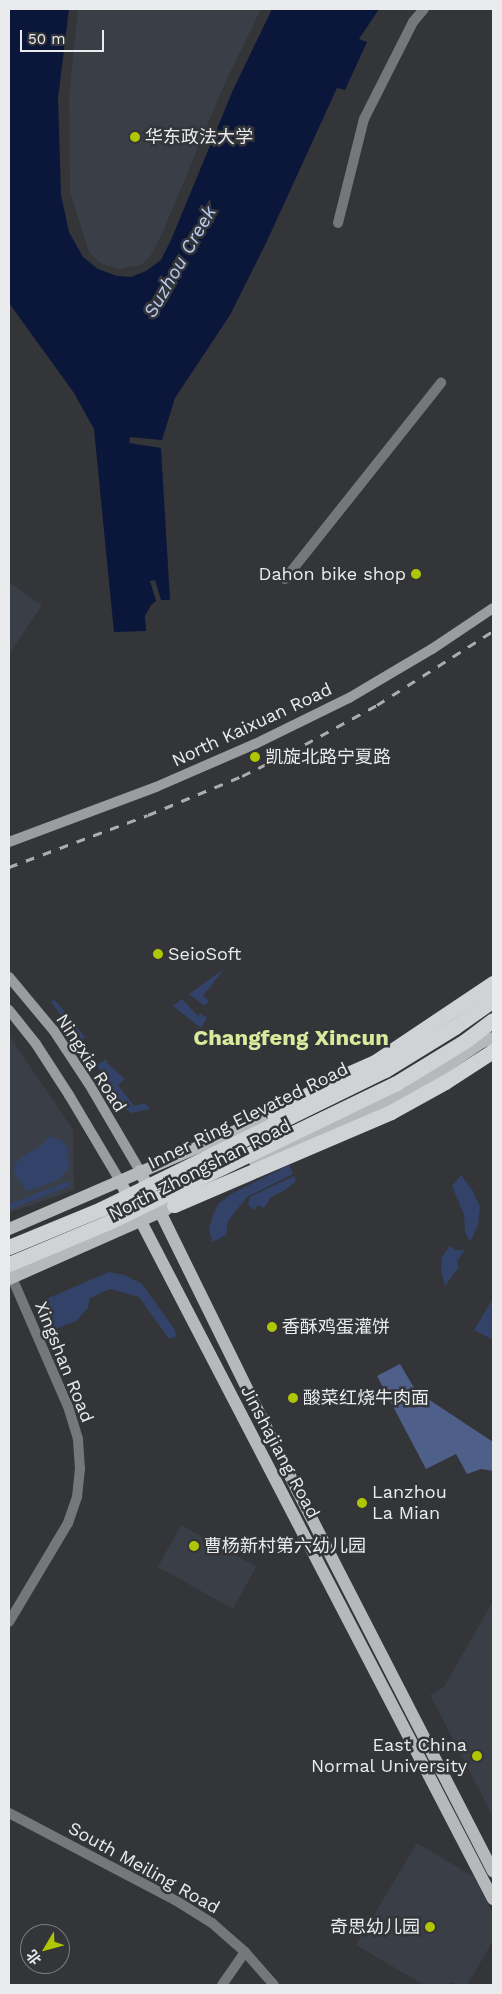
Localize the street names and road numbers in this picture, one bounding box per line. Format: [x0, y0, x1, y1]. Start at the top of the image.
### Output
street label: North Kaixuan Road [169, 678, 335, 772]
street label: Ningxia Road [51, 1010, 131, 1116]
street label: Inner Ring Elevated Road [144, 1058, 352, 1174]
street label: North Zhongshan Road [105, 1115, 295, 1225]
street label: Xingshan Road [30, 1298, 98, 1426]
street label: Jinshajiang Road [236, 1382, 324, 1522]
street label: South Meiling Road [65, 1817, 223, 1919]

